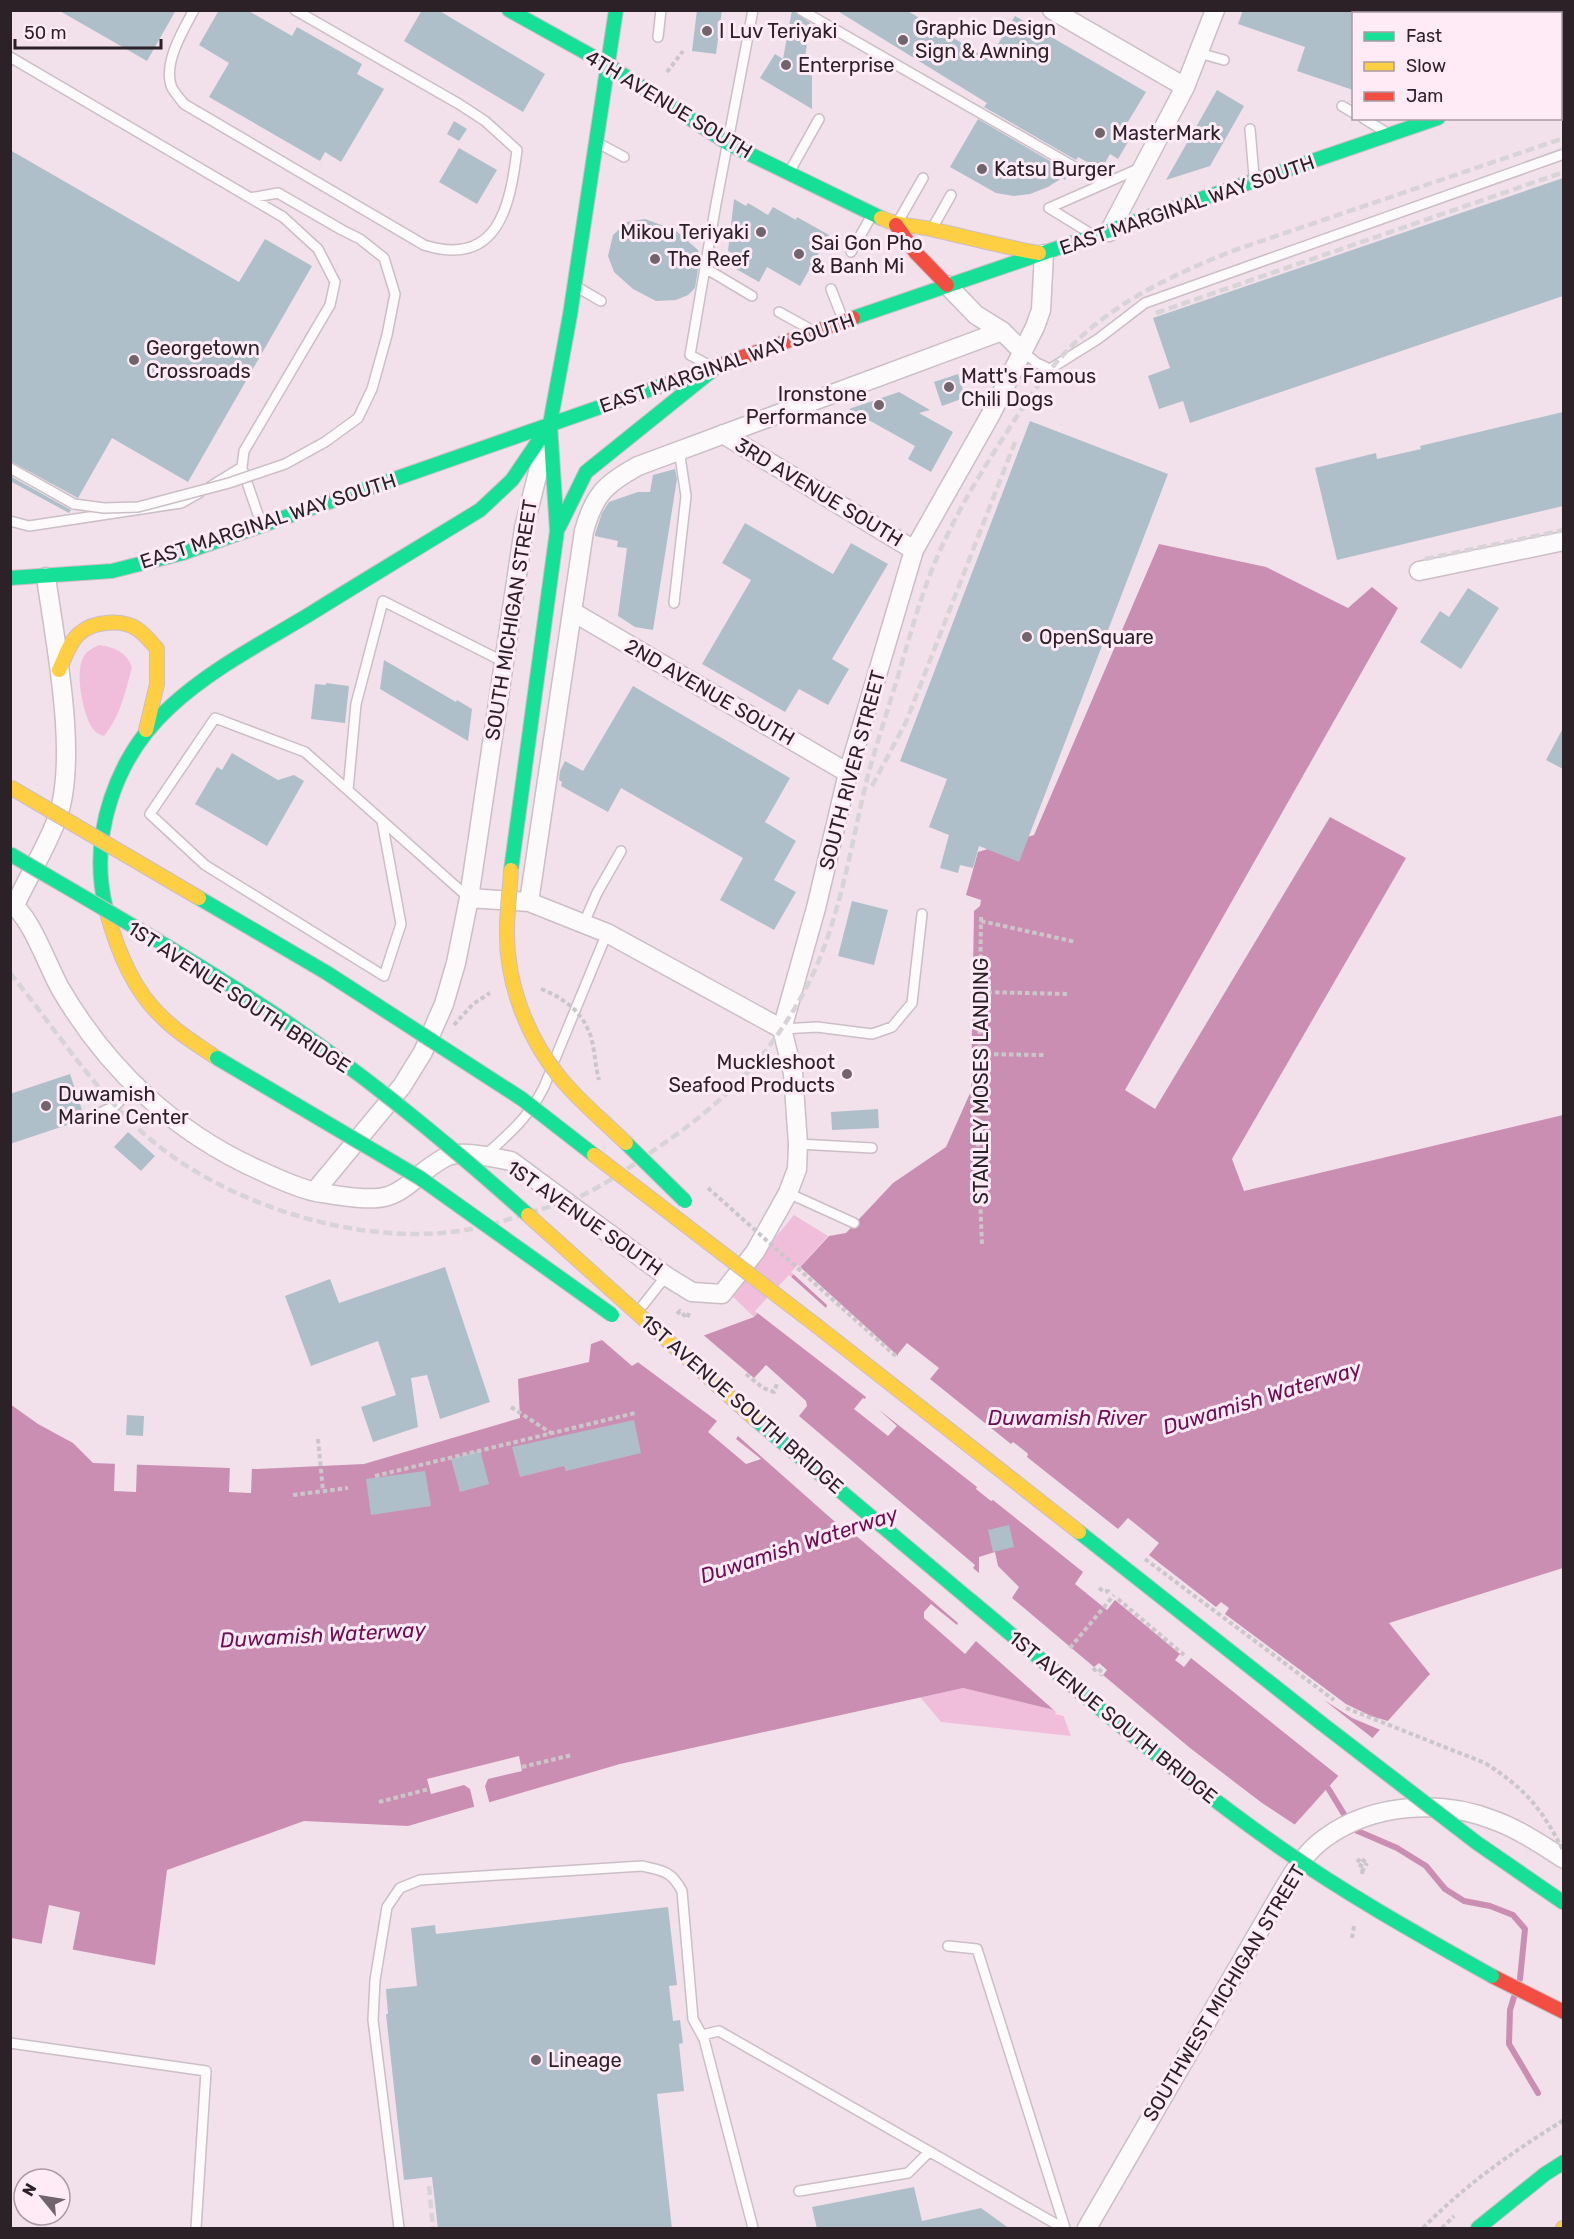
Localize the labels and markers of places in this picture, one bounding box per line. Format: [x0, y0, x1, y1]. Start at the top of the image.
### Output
place label: Graphic Design Sign & Awning [915, 16, 1056, 63]
place label: I Luv Teriyaki [719, 19, 837, 43]
marker: I Luv Teriyaki [700, 24, 714, 38]
marker: Graphic Design Sign & Awning [896, 33, 910, 47]
place label: Enterprise [798, 53, 894, 77]
marker: Enterprise [779, 58, 793, 72]
place label: MasterMark [1112, 121, 1221, 145]
marker: MasterMark [1093, 126, 1107, 140]
place label: Katsu Burger [994, 157, 1116, 181]
marker: Katsu Burger [975, 162, 989, 176]
place label: Mikou Teriyaki [620, 220, 749, 244]
marker: Mikou Teriyaki [754, 225, 768, 239]
place label: Sai Gon Pho & Banh Mi [811, 231, 923, 278]
place label: The Reef [667, 247, 750, 271]
marker: Sai Gon Pho & Banh Mi [792, 247, 806, 261]
marker: The Reef [648, 252, 662, 266]
place label: Georgetown Crossroads [146, 336, 260, 383]
marker: Georgetown Crossroads [127, 353, 141, 367]
place label: Matt's Famous Chili Dogs [961, 364, 1096, 411]
marker: Matt's Famous Chili Dogs [942, 380, 956, 394]
place label: Ironstone Performance [746, 382, 867, 429]
marker: Ironstone Performance [872, 398, 886, 412]
place label: OpenSquare [1039, 625, 1154, 649]
marker: OpenSquare [1020, 630, 1034, 644]
place label: Muckleshoot Seafood Products [668, 1050, 835, 1097]
marker: Muckleshoot Seafood Products [840, 1067, 854, 1081]
place label: Duwamish Marine Center [58, 1082, 189, 1129]
marker: Duwamish Marine Center [39, 1099, 53, 1113]
place label: Lineage [548, 2048, 622, 2072]
marker: Lineage [529, 2053, 543, 2067]

